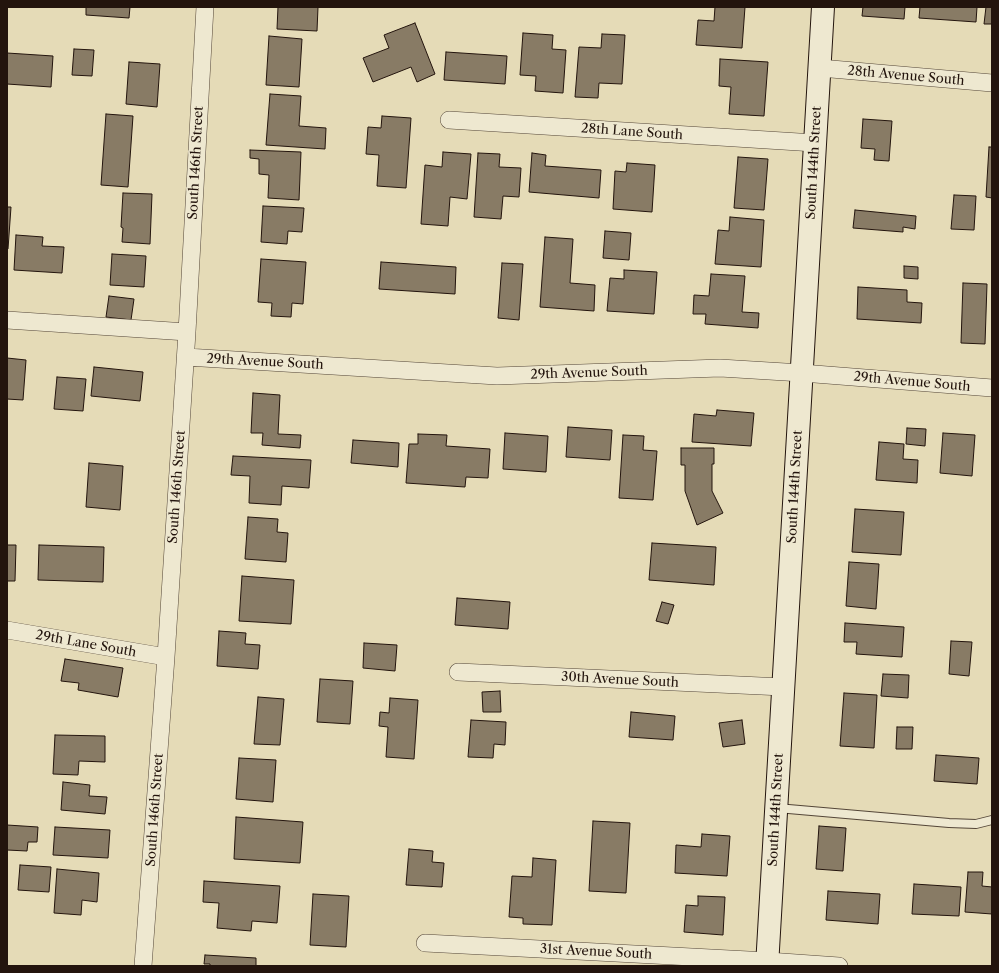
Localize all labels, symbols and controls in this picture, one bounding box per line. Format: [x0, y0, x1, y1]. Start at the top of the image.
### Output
street label: 28th Avenue South [847, 63, 965, 89]
street label: South 146th Street [185, 106, 207, 220]
street label: South 144th Street [803, 106, 825, 220]
street label: 28th Lane South [581, 121, 683, 143]
street label: 29th Avenue South [206, 351, 324, 373]
street label: 29th Avenue South [530, 363, 648, 383]
street label: 29th Avenue South [853, 369, 971, 395]
street label: South 146th Street [165, 430, 189, 544]
street label: South 144th Street [784, 430, 806, 544]
street label: 29th Lane South [34, 627, 138, 661]
street label: 30th Avenue South [561, 669, 679, 691]
street label: South 146th Street [143, 753, 167, 867]
street label: South 144th Street [765, 753, 787, 867]
street label: 31st Avenue South [539, 941, 653, 963]

